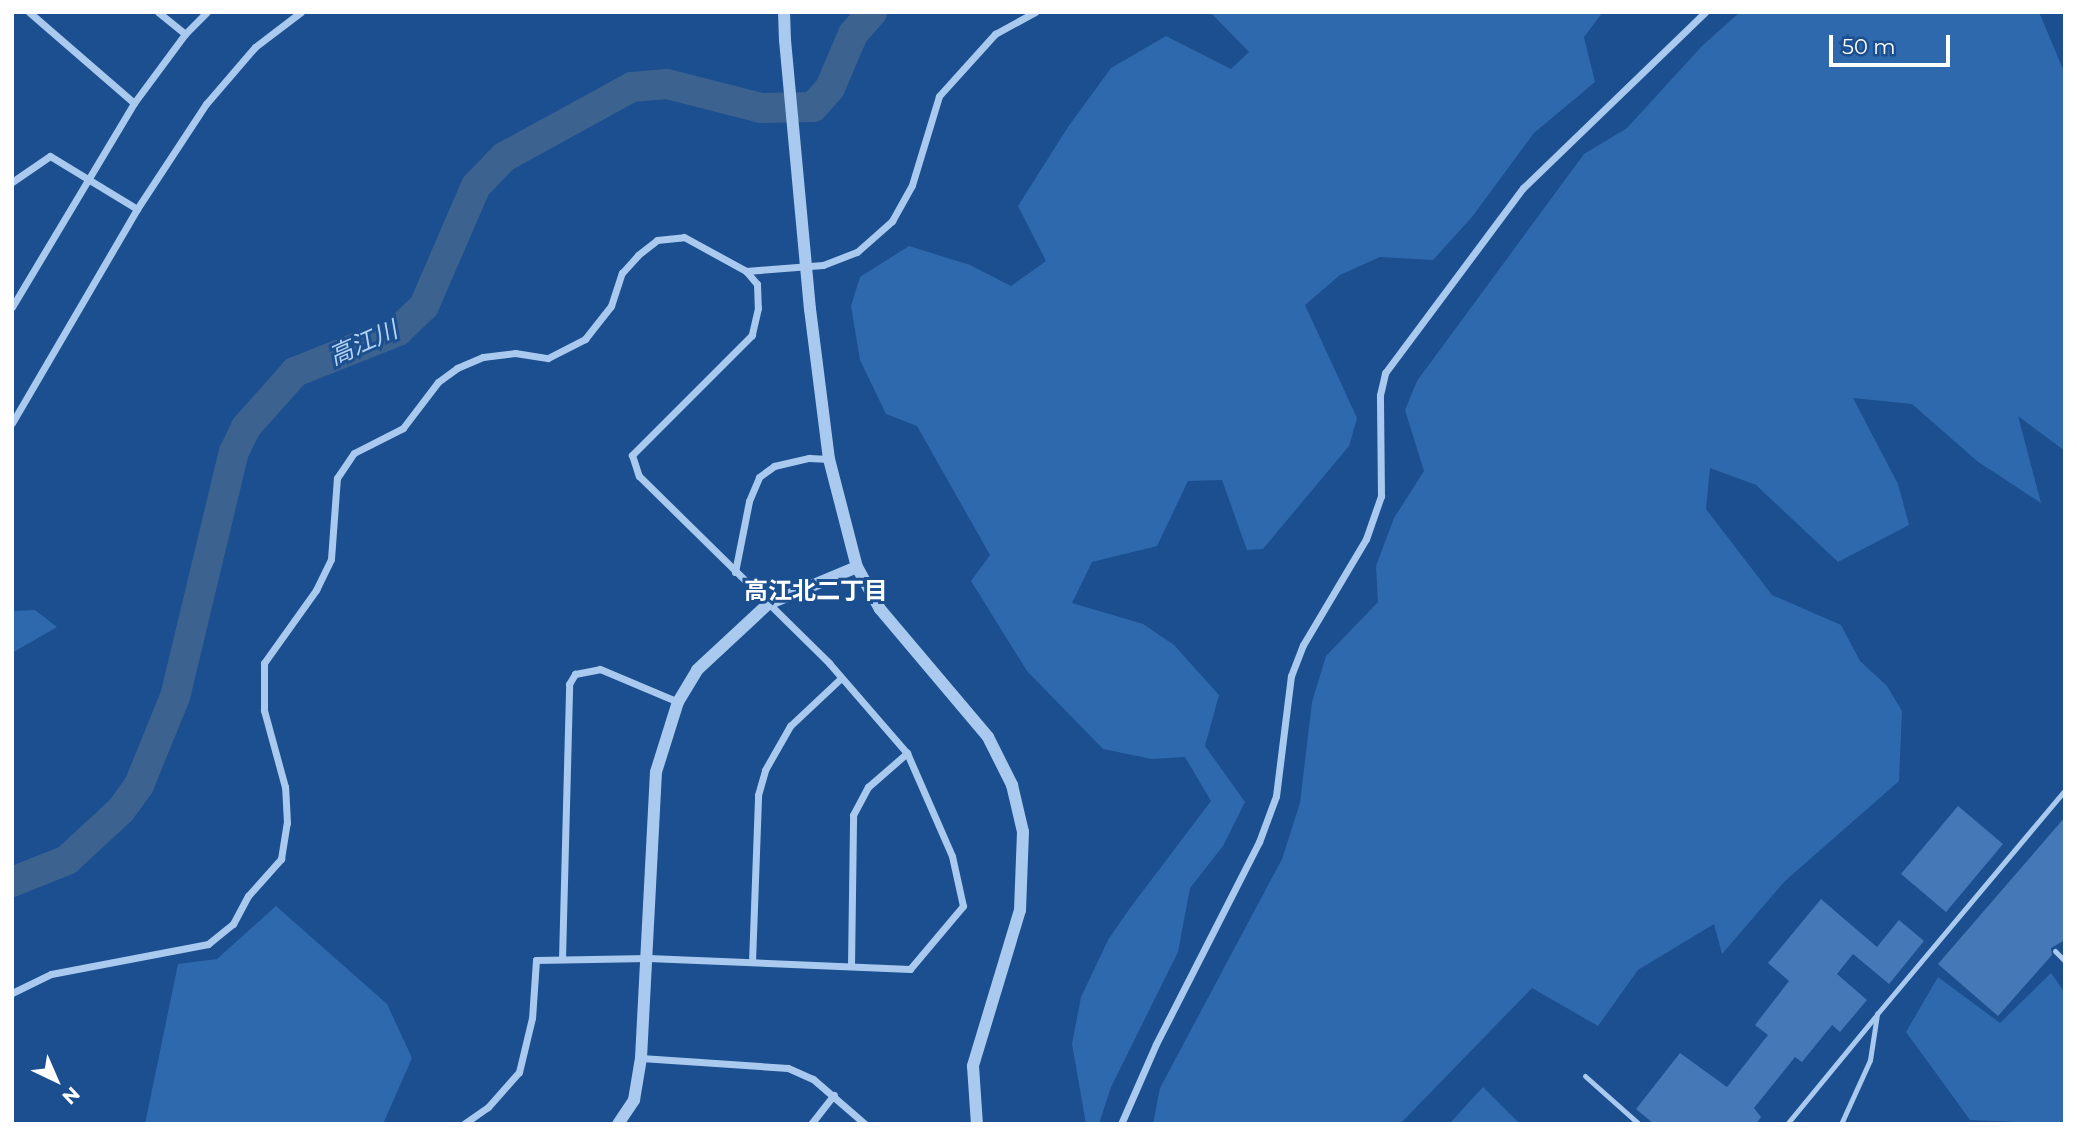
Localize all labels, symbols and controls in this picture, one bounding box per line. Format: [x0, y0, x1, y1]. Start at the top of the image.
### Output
scale bar [1832, 21, 1953, 65]
text: 50 m [1842, 34, 1896, 59]
water label: 高江川 [324, 315, 402, 371]
district label: 高江北二丁目 [744, 577, 888, 605]
north arrow [21, 1045, 91, 1115]
text: N [57, 1082, 84, 1109]

